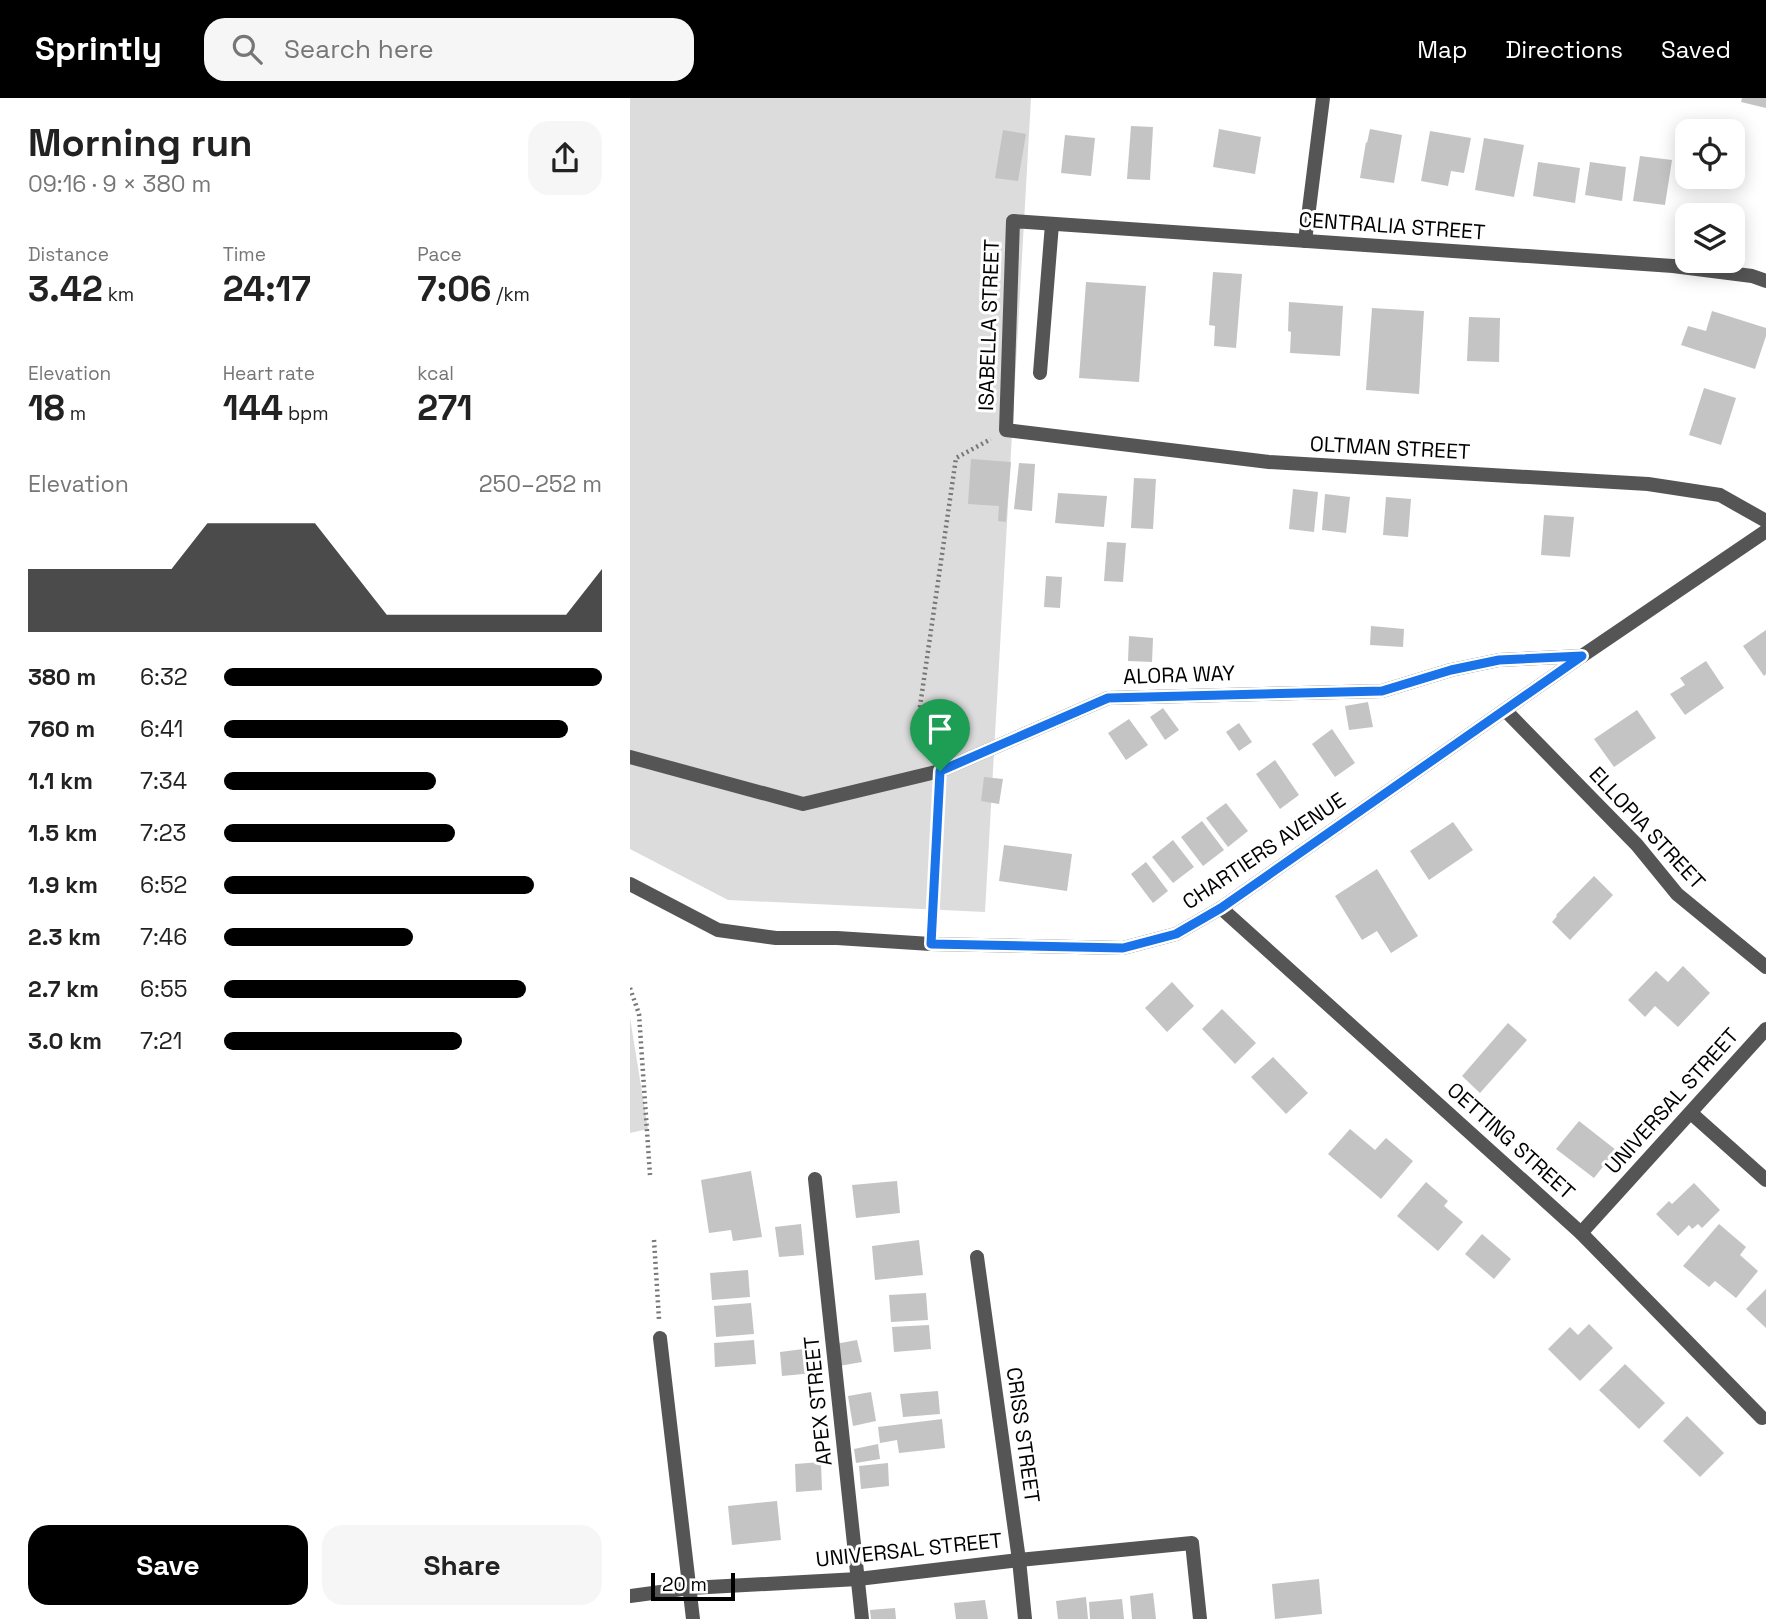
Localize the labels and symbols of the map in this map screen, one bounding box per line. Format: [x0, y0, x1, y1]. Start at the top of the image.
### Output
street label: CENTRALIA STREET [1298, 206, 1486, 245]
street label: ISABELLA STREET [972, 239, 1005, 411]
street label: OLTMAN STREET [1309, 430, 1471, 465]
street label: ALORA WAY [1123, 659, 1236, 690]
pin [910, 699, 970, 771]
street label: ELLOPIA STREET [1584, 761, 1711, 895]
street label: CHARTIERS AVENUE [1177, 786, 1350, 915]
street label: UNIVERSAL STREET [1599, 1022, 1744, 1179]
street label: OETTING STREET [1442, 1076, 1581, 1205]
street label: APEX STREET [797, 1335, 838, 1467]
street label: CRISS STREET [1001, 1365, 1046, 1505]
street label: UNIVERSAL STREET [814, 1526, 1004, 1573]
scale bar [651, 1570, 735, 1602]

